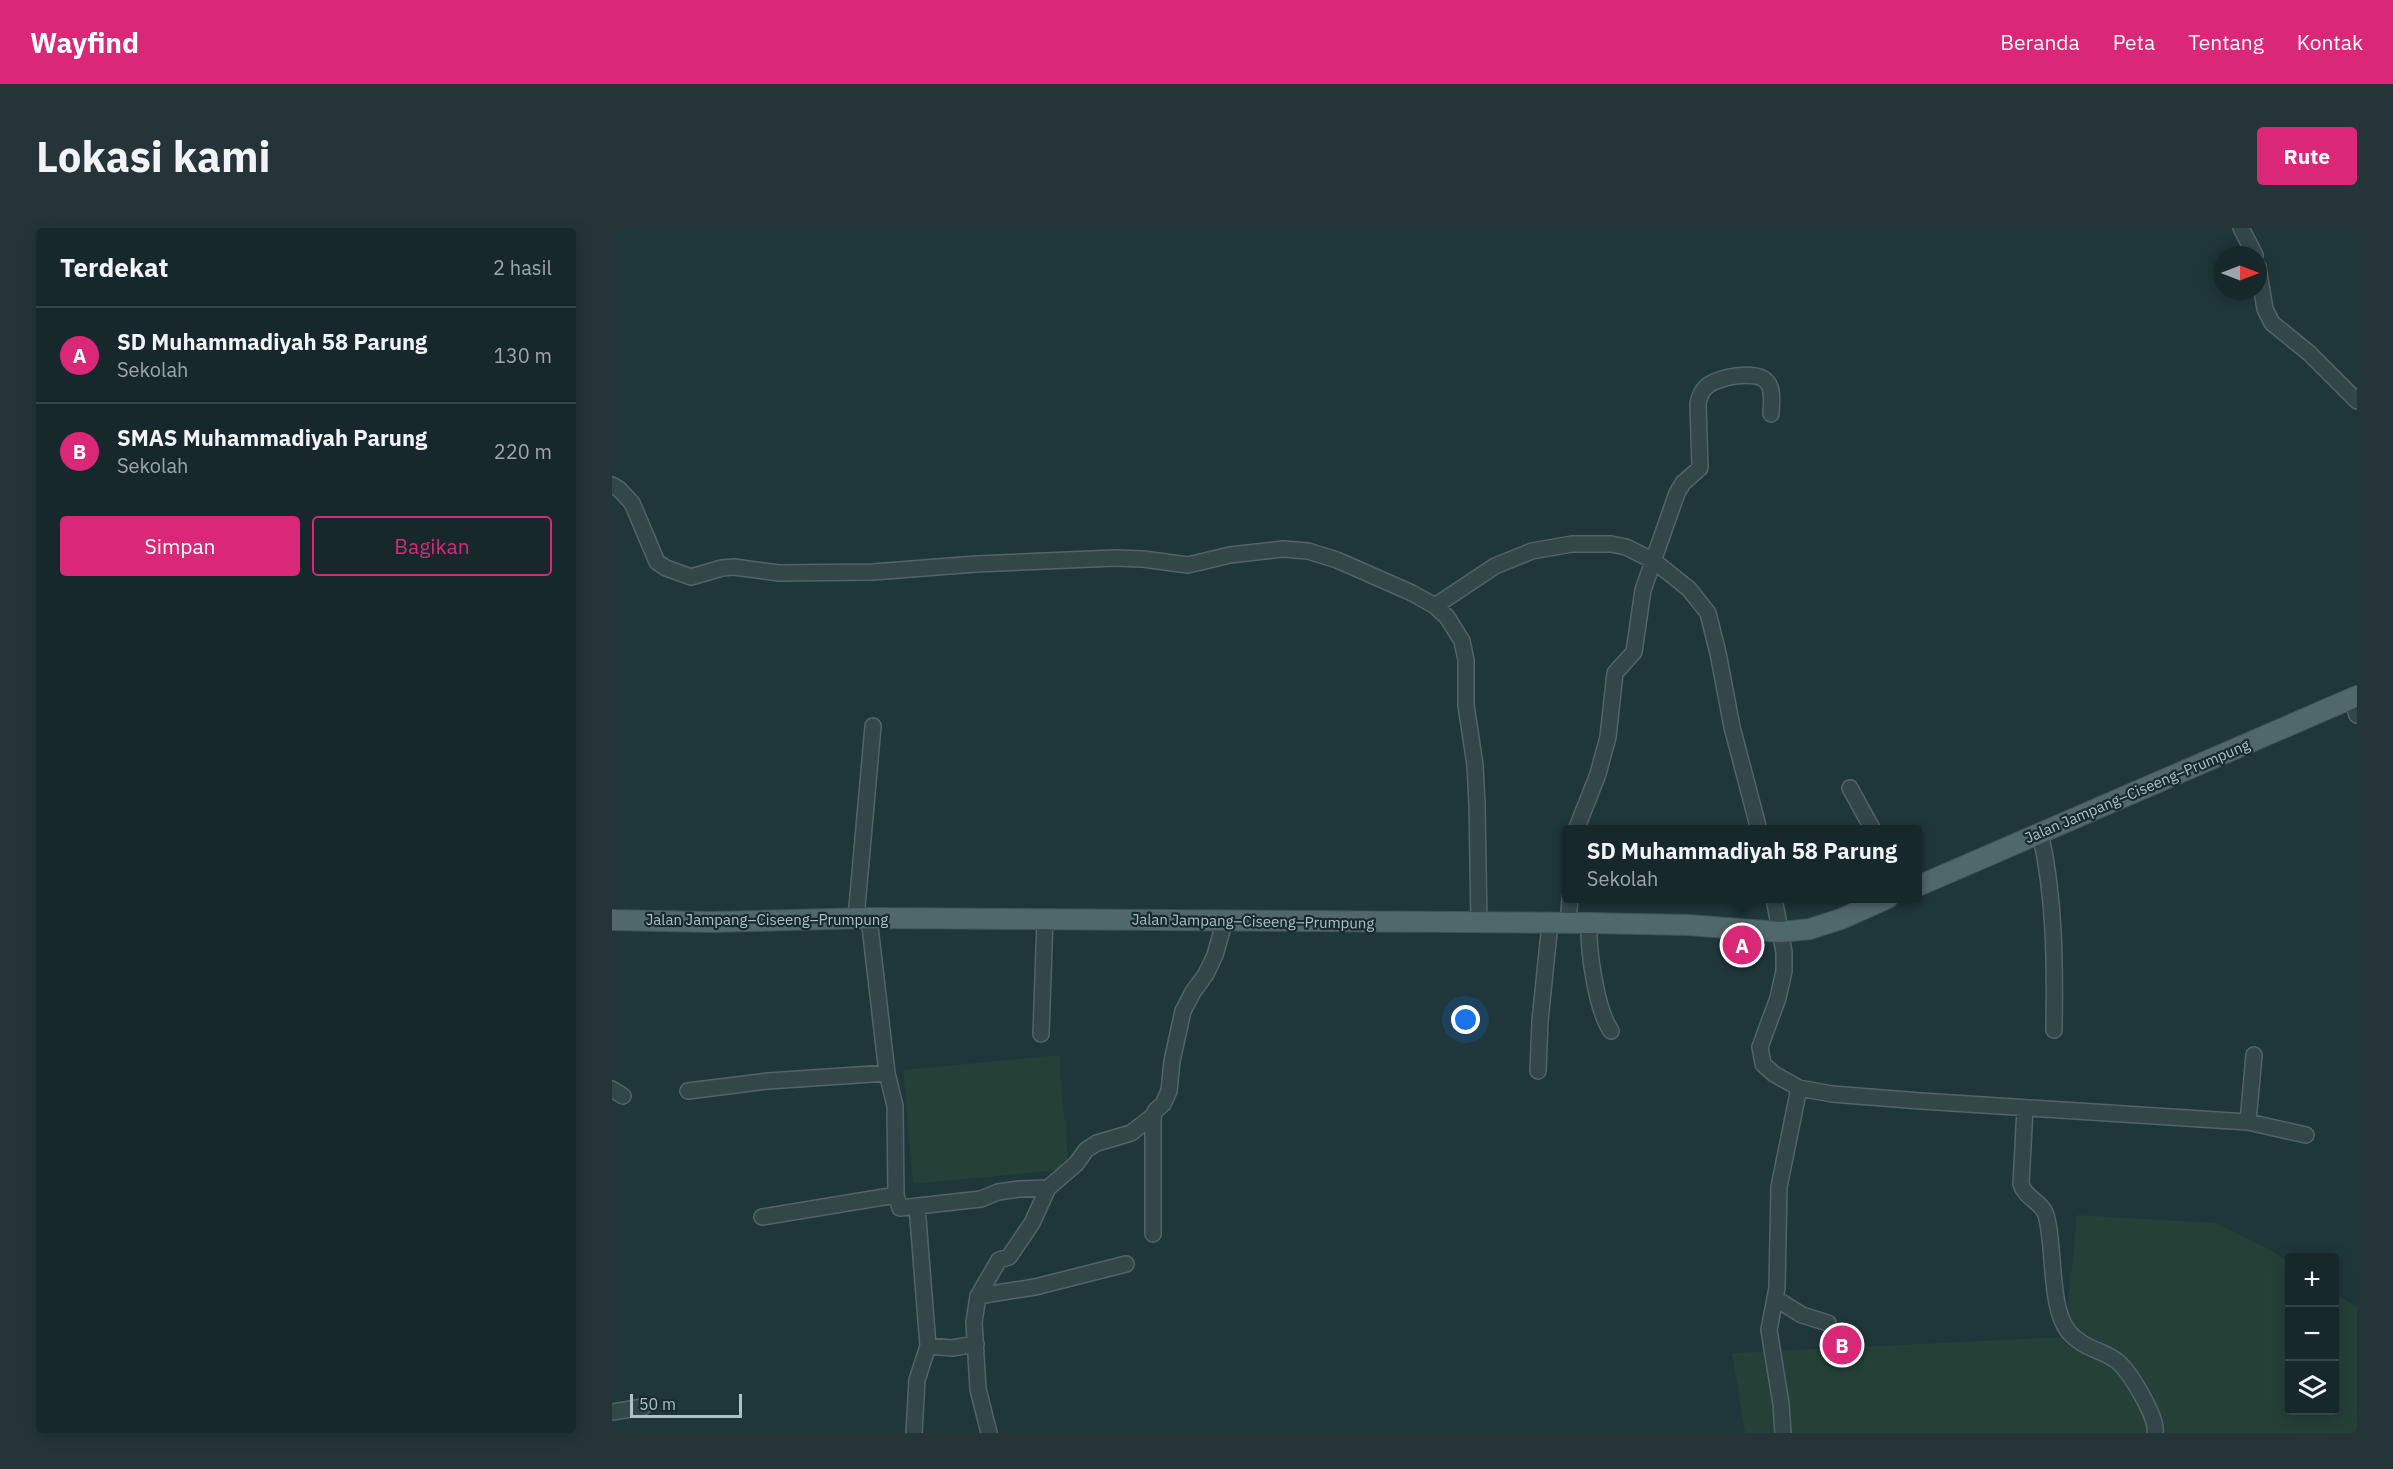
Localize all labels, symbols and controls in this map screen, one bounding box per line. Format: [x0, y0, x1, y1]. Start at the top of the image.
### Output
text: Wayfind [30, 24, 139, 61]
text: Beranda [2000, 28, 2080, 56]
text: Peta [2113, 28, 2155, 56]
text: Tentang [2188, 28, 2264, 56]
text: Kontak [2297, 28, 2363, 56]
button: Rute [2257, 127, 2357, 185]
text: Lokasi kami [36, 129, 270, 184]
north arrow [2213, 246, 2267, 300]
text: Terdekat [60, 250, 169, 284]
text: 2 hasil [493, 254, 552, 281]
text: SD Muhammadiyah 58 Parung [117, 327, 427, 356]
text: A [73, 342, 86, 369]
text: 130 m [494, 342, 552, 369]
text: Sekolah [117, 356, 188, 383]
text: SMAS Muhammadiyah Parung [117, 423, 427, 452]
text: B [73, 438, 86, 465]
text: 220 m [494, 438, 552, 465]
text: Sekolah [117, 452, 188, 479]
button: Simpan [60, 516, 300, 576]
button: Bagikan [312, 516, 552, 576]
street label: Jalan Jampang–Ciseeng–Prumpung [2022, 735, 2252, 847]
popup [1562, 825, 1922, 903]
text: SD Muhammadiyah 58 Parung [1587, 836, 1897, 865]
text: Sekolah [1587, 865, 1658, 892]
street label: Jalan Jampang–Ciseeng–Prumpung [1132, 909, 1375, 933]
street label: Jalan Jampang–Ciseeng–Prumpung [646, 910, 888, 929]
pin: A [1722, 922, 1762, 968]
your location [1451, 1005, 1480, 1034]
map controls [2285, 1253, 2339, 1415]
button: + [2285, 1253, 2339, 1307]
button: − [2285, 1307, 2339, 1361]
pin: B [1822, 1322, 1862, 1368]
button: layers [2285, 1361, 2339, 1415]
scale bar [630, 1391, 742, 1418]
text: 50 m [639, 1394, 676, 1414]

